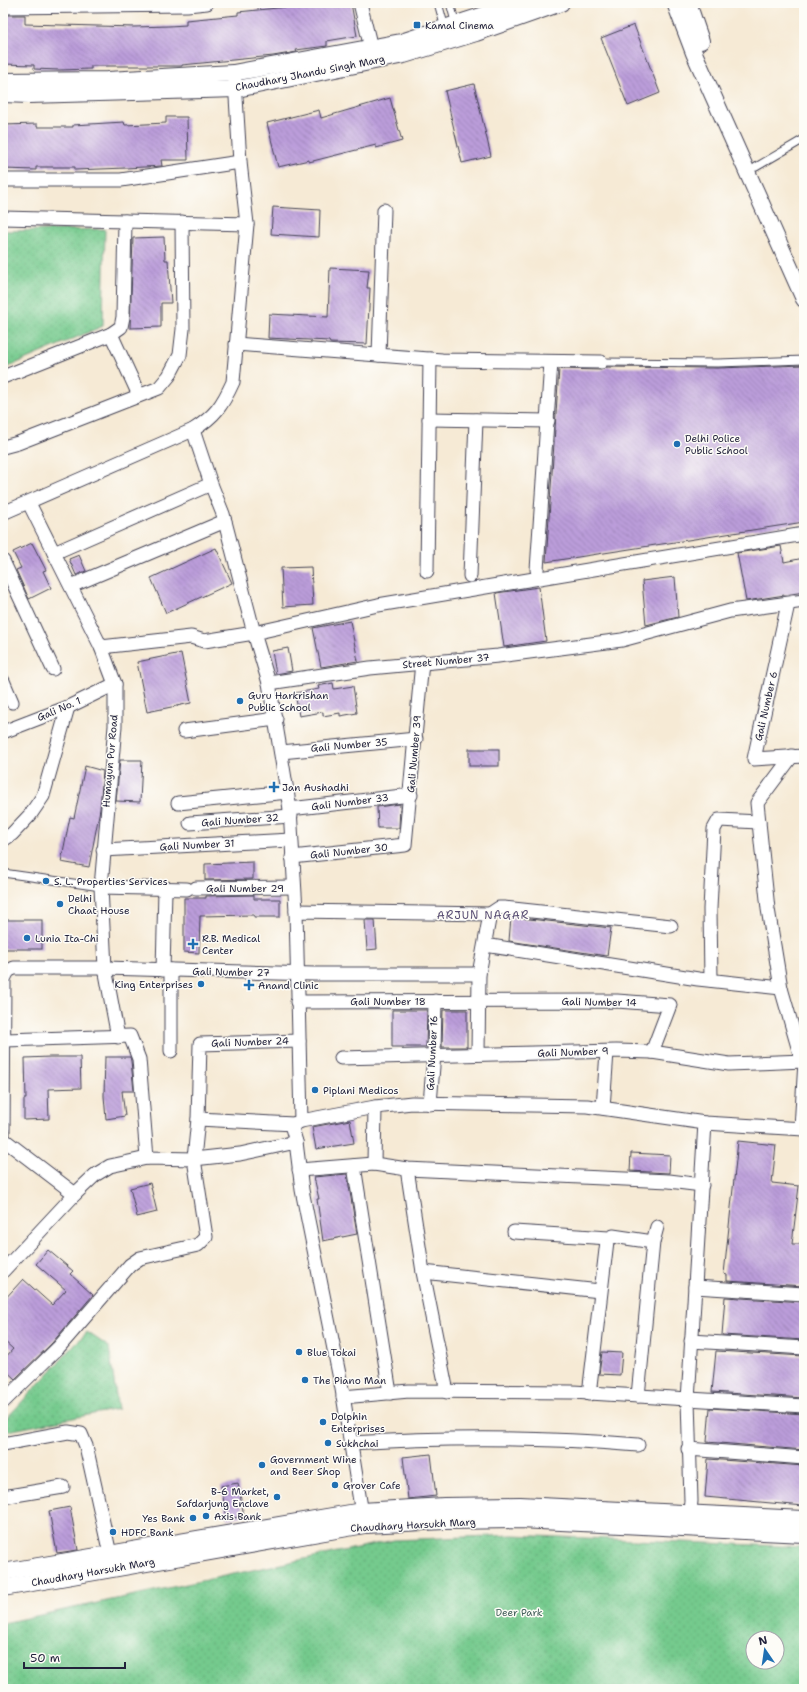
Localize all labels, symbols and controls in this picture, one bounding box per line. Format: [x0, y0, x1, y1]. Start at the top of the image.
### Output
place label: Kamal Cinema [425, 19, 495, 32]
marker: Kamal Cinema [412, 20, 422, 30]
street label: Chaudhary Jhandu Singh Marg [234, 52, 386, 94]
place label: Delhi Police Public School [685, 432, 748, 457]
marker: Delhi Police Public School [672, 439, 682, 449]
street label: Street Number 37 [402, 651, 490, 671]
street label: Gali Number 6 [752, 670, 780, 742]
place label: Guru Harkrishan Public School [248, 689, 328, 714]
street label: Gali No. 1 [35, 694, 83, 724]
marker: Guru Harkrishan Public School [235, 696, 245, 706]
street label: Humayun Pur Road [99, 713, 121, 808]
street label: Gali Number 39 [404, 715, 424, 793]
street label: Gali Number 35 [310, 735, 388, 755]
place label: Jan Aushadhi [282, 781, 349, 794]
marker: Jan Aushadhi [269, 782, 279, 792]
street label: Gali Number 33 [311, 791, 389, 813]
street label: Gali Number 32 [201, 811, 279, 829]
street label: Gali Number 31 [159, 837, 235, 853]
street label: Gali Number 30 [309, 840, 389, 862]
place label: S. L. Properties Services [54, 875, 168, 888]
marker: S. L. Properties Services [41, 876, 51, 886]
street label: Gali Number 29 [206, 882, 284, 895]
place label: Delhi Chaat House [68, 892, 130, 917]
marker: Delhi Chaat House [55, 899, 65, 909]
district label: ARJUN NAGAR [437, 908, 529, 923]
place label: Lunia Ita-Chi [35, 932, 99, 945]
place label: R.B. Medical Center [202, 932, 260, 957]
marker: Lunia Ita-Chi [22, 933, 32, 943]
marker: R.B. Medical Center [187, 938, 199, 950]
street label: Gali Number 27 [192, 965, 270, 979]
place label: King Enterprises [115, 978, 193, 991]
marker: King Enterprises [196, 979, 206, 989]
marker: Anand Clinic [243, 979, 255, 991]
place label: Anand Clinic [258, 979, 319, 992]
street label: Gali Number 18 [350, 995, 426, 1008]
street label: Gali Number 14 [561, 995, 637, 1009]
street label: Gali Number 16 [424, 1015, 440, 1091]
street label: Gali Number 24 [211, 1034, 289, 1050]
street label: Gali Number 9 [537, 1044, 609, 1060]
place label: Piplani Medicos [323, 1084, 398, 1097]
marker: Piplani Medicos [310, 1085, 320, 1095]
place label: Blue Tokai [307, 1346, 356, 1359]
marker: Blue Tokai [294, 1347, 304, 1357]
place label: The Piano Man [313, 1374, 386, 1387]
marker: The Piano Man [300, 1375, 310, 1385]
place label: Dolphin Enterprises [331, 1410, 385, 1435]
marker: Dolphin Enterprises [318, 1417, 328, 1427]
place label: Sukhchai [336, 1437, 379, 1450]
marker: Sukhchai [323, 1438, 333, 1448]
place label: Government Wine and Beer Shop [270, 1453, 357, 1478]
marker: Government Wine and Beer Shop [257, 1460, 267, 1470]
place label: Grover Cafe [343, 1479, 401, 1492]
marker: Grover Cafe [330, 1480, 340, 1490]
place label: B-6 Market, Safdarjung Enclave [177, 1485, 269, 1510]
marker: B-6 Market, Safdarjung Enclave [272, 1492, 282, 1502]
place label: Axis Bank [214, 1510, 262, 1523]
marker: Axis Bank [201, 1511, 211, 1521]
place label: Yes Bank [142, 1512, 185, 1525]
marker: Yes Bank [188, 1513, 198, 1523]
street label: Chaudhary Harsukh Marg [350, 1515, 476, 1535]
place label: HDFC Bank [121, 1526, 174, 1539]
marker: HDFC Bank [108, 1527, 118, 1537]
street label: Chaudhary Harsukh Marg [30, 1555, 156, 1589]
park label: Deer Park [495, 1606, 543, 1619]
north arrow [745, 1630, 785, 1670]
text: N [757, 1632, 769, 1649]
scale bar [24, 1644, 125, 1670]
text: 50 m [30, 1650, 60, 1666]

